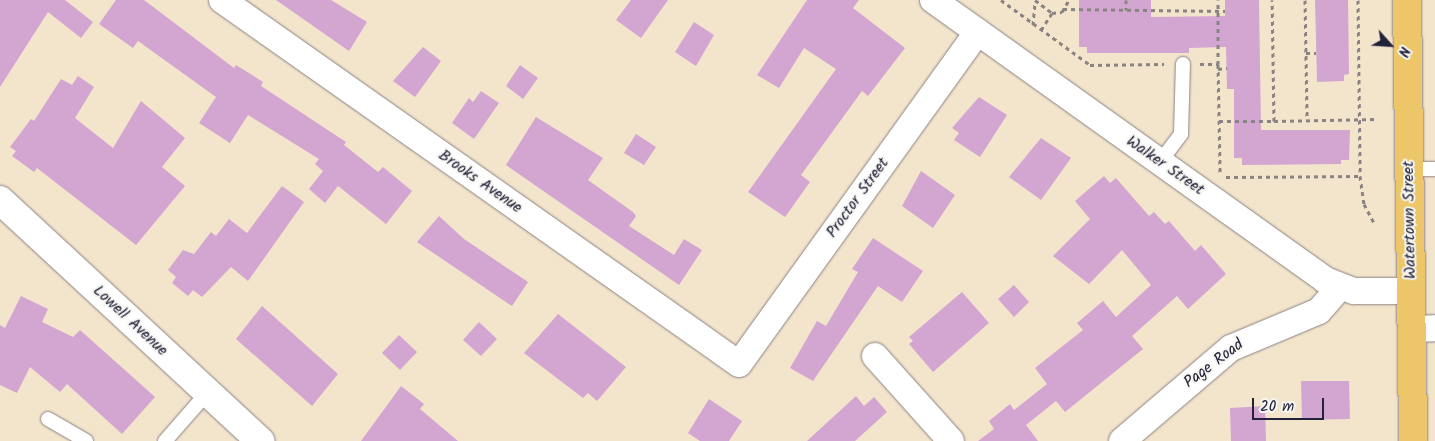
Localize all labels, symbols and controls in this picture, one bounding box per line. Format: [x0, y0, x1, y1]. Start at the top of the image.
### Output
north arrow [1365, 20, 1415, 70]
text: N [1392, 43, 1415, 60]
street label: Walker Street [1122, 132, 1208, 200]
street label: Brooks Avenue [434, 146, 526, 218]
street label: Proctor Street [823, 154, 893, 242]
street label: Watertown Street [1399, 161, 1421, 279]
street label: Lowell Avenue [89, 281, 171, 361]
street label: Page Road [1180, 335, 1248, 393]
scale bar [1255, 388, 1328, 420]
text: 20 m [1260, 395, 1294, 419]

